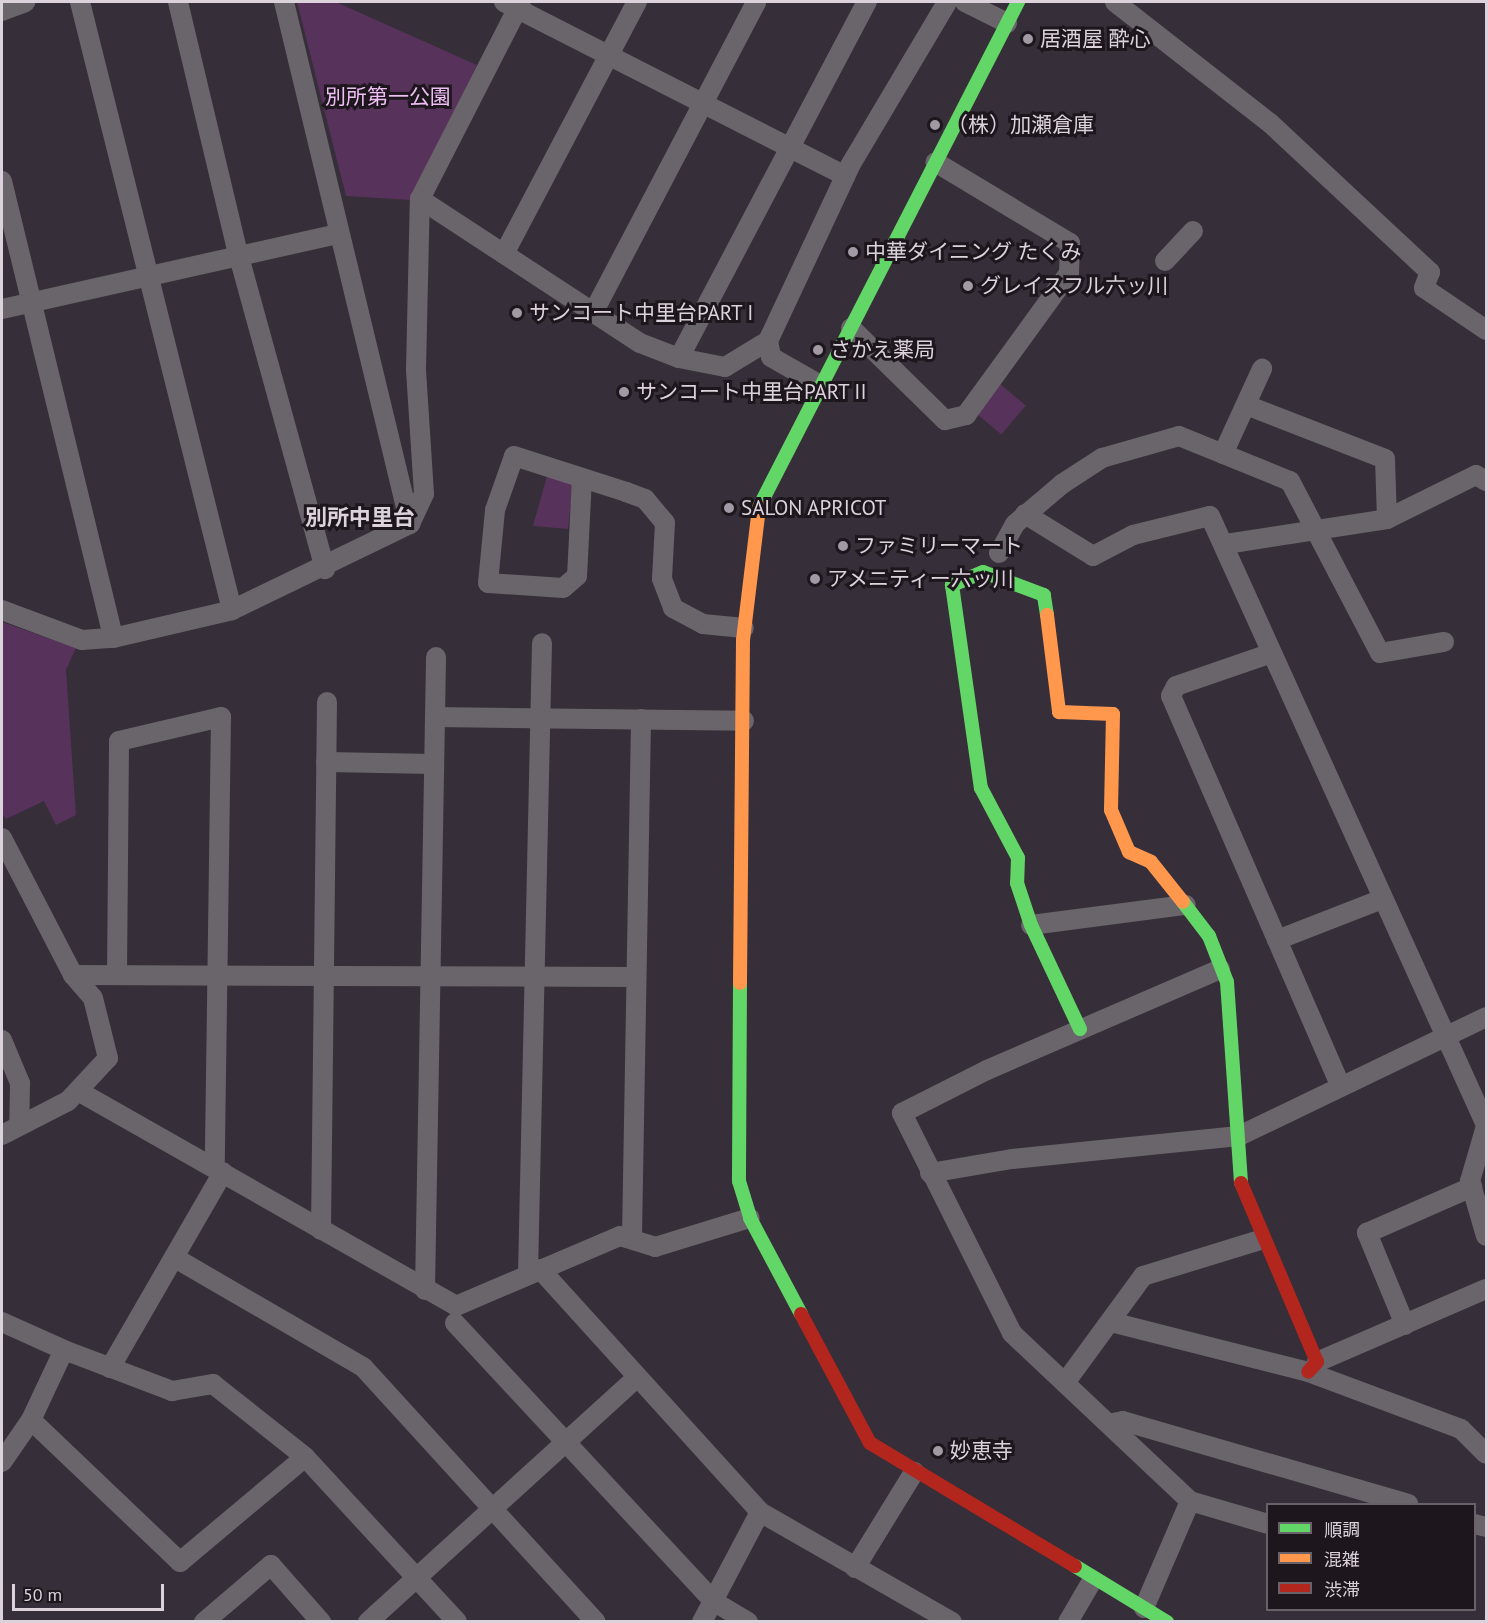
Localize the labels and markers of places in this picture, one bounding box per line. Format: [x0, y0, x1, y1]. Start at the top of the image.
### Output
place label: 居酒屋 酔心 [1040, 26, 1151, 52]
marker: 居酒屋 酔心 [1021, 32, 1035, 46]
place label: （株）加瀬倉庫 [947, 112, 1094, 138]
marker: （株）加瀬倉庫 [928, 118, 942, 132]
place label: 中華ダイニング たくみ [865, 239, 1081, 265]
marker: 中華ダイニング たくみ [846, 245, 860, 259]
place label: グレイスフル六ッ川 [980, 273, 1169, 299]
marker: グレイスフル六ッ川 [961, 279, 975, 293]
place label: サンコート中里台PART I [529, 300, 754, 326]
marker: サンコート中里台PART I [510, 306, 524, 320]
place label: さかえ薬局 [830, 337, 935, 363]
marker: さかえ薬局 [811, 343, 825, 357]
place label: サンコート中里台PART II [636, 379, 867, 405]
marker: サンコート中里台PART II [617, 385, 631, 399]
place label: SALON APRICOT [741, 495, 887, 521]
marker: SALON APRICOT [722, 501, 736, 515]
place label: ファミリーマート [855, 533, 1023, 559]
marker: ファミリーマート [836, 539, 850, 553]
place label: アメニティー六ッ川 [827, 566, 1016, 592]
marker: アメニティー六ッ川 [808, 572, 822, 586]
place label: 妙恵寺 [950, 1438, 1013, 1464]
marker: 妙恵寺 [931, 1444, 945, 1458]

